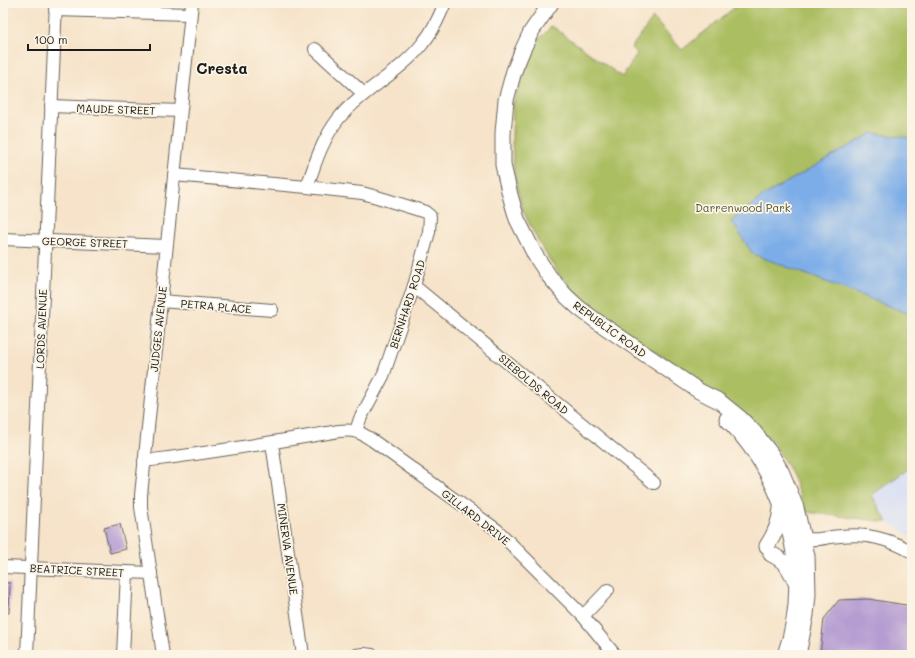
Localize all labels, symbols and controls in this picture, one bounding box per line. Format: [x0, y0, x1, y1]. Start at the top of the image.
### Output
scale bar [28, 26, 150, 52]
text: 100 m [34, 31, 68, 47]
district label: Cresta [196, 58, 248, 78]
street label: MAUDE STREET [76, 100, 156, 118]
park label: Darrenwood Park [695, 200, 791, 215]
street label: GEORGE STREET [42, 233, 128, 251]
street label: BERNHARD ROAD [386, 258, 428, 350]
street label: JUDGES AVENUE [146, 285, 170, 373]
street label: LORDS AVENUE [32, 289, 50, 369]
street label: PETRA PLACE [180, 295, 252, 317]
street label: REPUBLIC ROAD [570, 297, 650, 361]
street label: SIEBOLDS ROAD [496, 350, 572, 418]
street label: GILLARD DRIVE [439, 486, 513, 548]
street label: MINERVA AVENUE [274, 502, 302, 596]
street label: BEATRICE STREET [29, 560, 125, 580]

